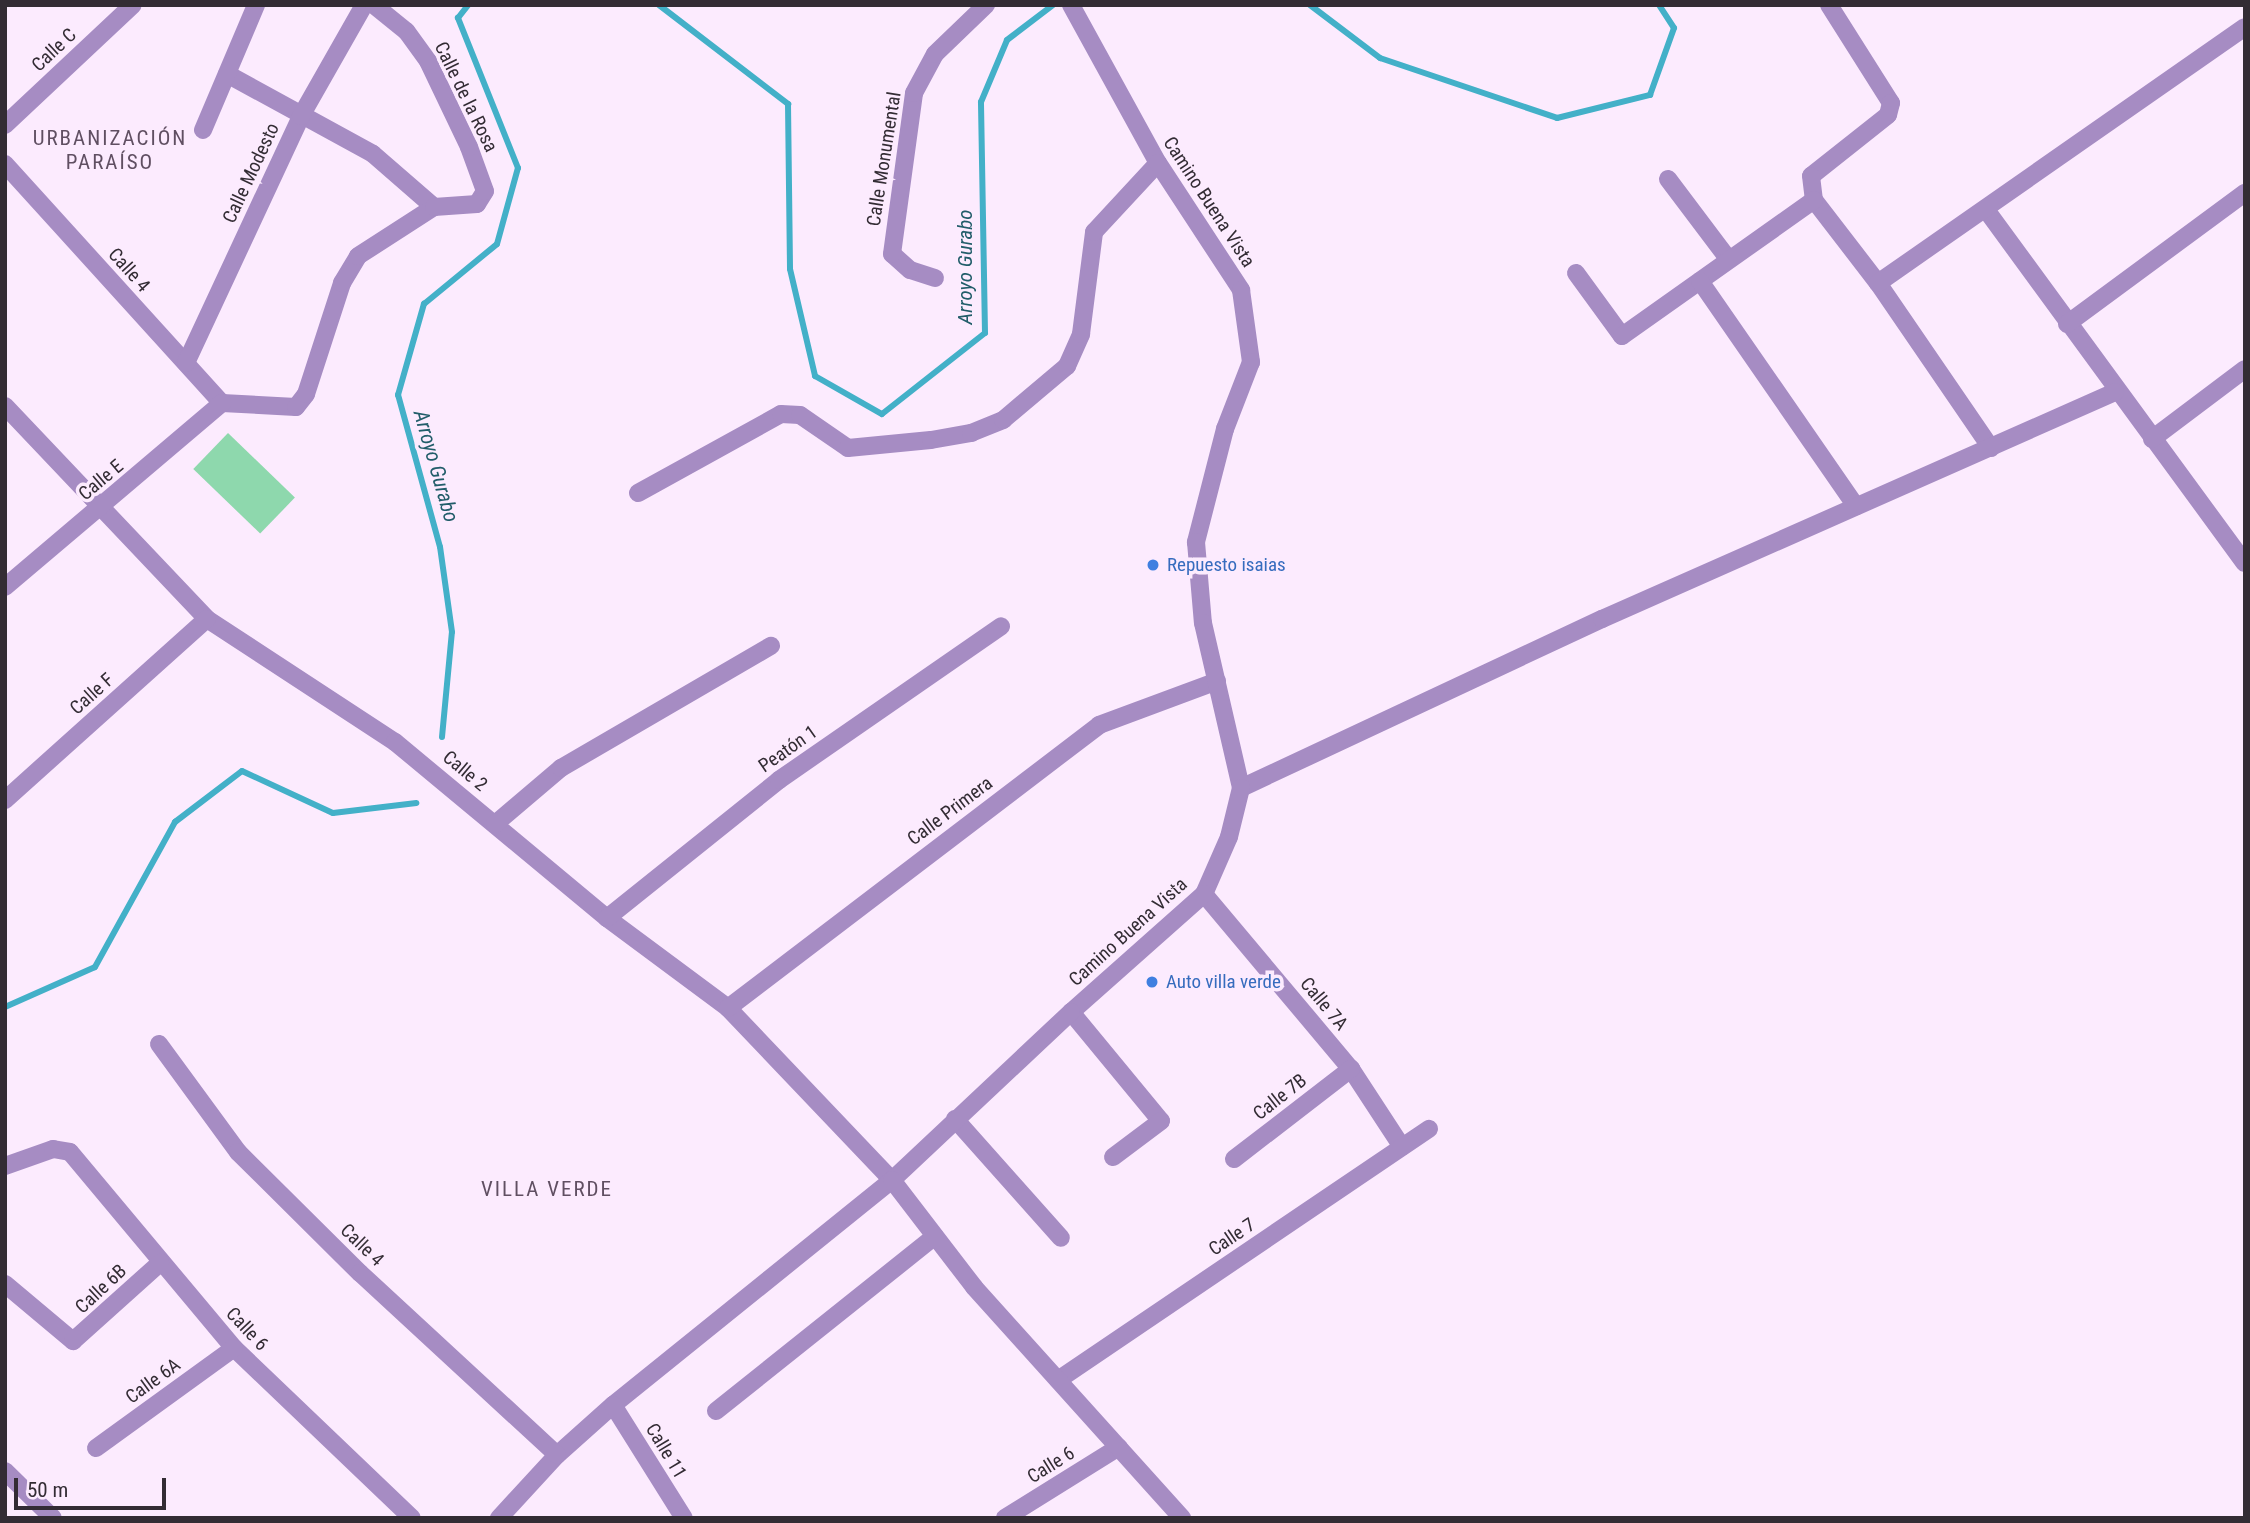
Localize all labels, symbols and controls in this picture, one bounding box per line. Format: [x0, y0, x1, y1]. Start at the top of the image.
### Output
street label: Calle C [27, 24, 81, 76]
street label: Calle de la Rosa [430, 38, 502, 156]
street label: Calle Monumental [862, 90, 906, 228]
street label: Calle Modesto [218, 119, 284, 227]
district label: URBANIZACIÓN PARAÍSO [34, 125, 186, 175]
street label: Camino Buena Vista [1158, 132, 1260, 272]
water label: Arroyo Gurabo [952, 209, 978, 325]
street label: Calle 4 [103, 243, 155, 297]
water label: Arroyo Gurabo [408, 407, 464, 525]
street label: Calle E [74, 455, 128, 505]
place label: Repuesto isaias [1167, 554, 1286, 576]
marker: Repuesto isaias [1145, 557, 1161, 573]
street label: Calle F [65, 668, 119, 720]
street label: Peatón 1 [754, 721, 822, 777]
street label: Calle 2 [438, 746, 492, 796]
street label: Calle Primera [903, 772, 997, 850]
street label: Camino Buena Vista [1064, 873, 1192, 991]
place label: Auto villa verde [1166, 971, 1281, 993]
street label: Calle 7A [1295, 973, 1353, 1035]
marker: Auto villa verde [1144, 974, 1160, 990]
street label: Calle 7B [1249, 1069, 1311, 1125]
district label: VILLA VERDE [482, 1176, 612, 1202]
street label: Calle 7 [1204, 1213, 1260, 1261]
street label: Calle 4 [336, 1219, 388, 1271]
street label: Calle 6B [71, 1260, 131, 1318]
street label: Calle 6 [221, 1302, 273, 1356]
street label: Calle 6A [121, 1353, 185, 1409]
street label: Calle 11 [641, 1419, 691, 1483]
street label: Calle 6 [1023, 1442, 1079, 1488]
scale bar [18, 1464, 170, 1508]
text: 50 m [27, 1478, 68, 1502]

